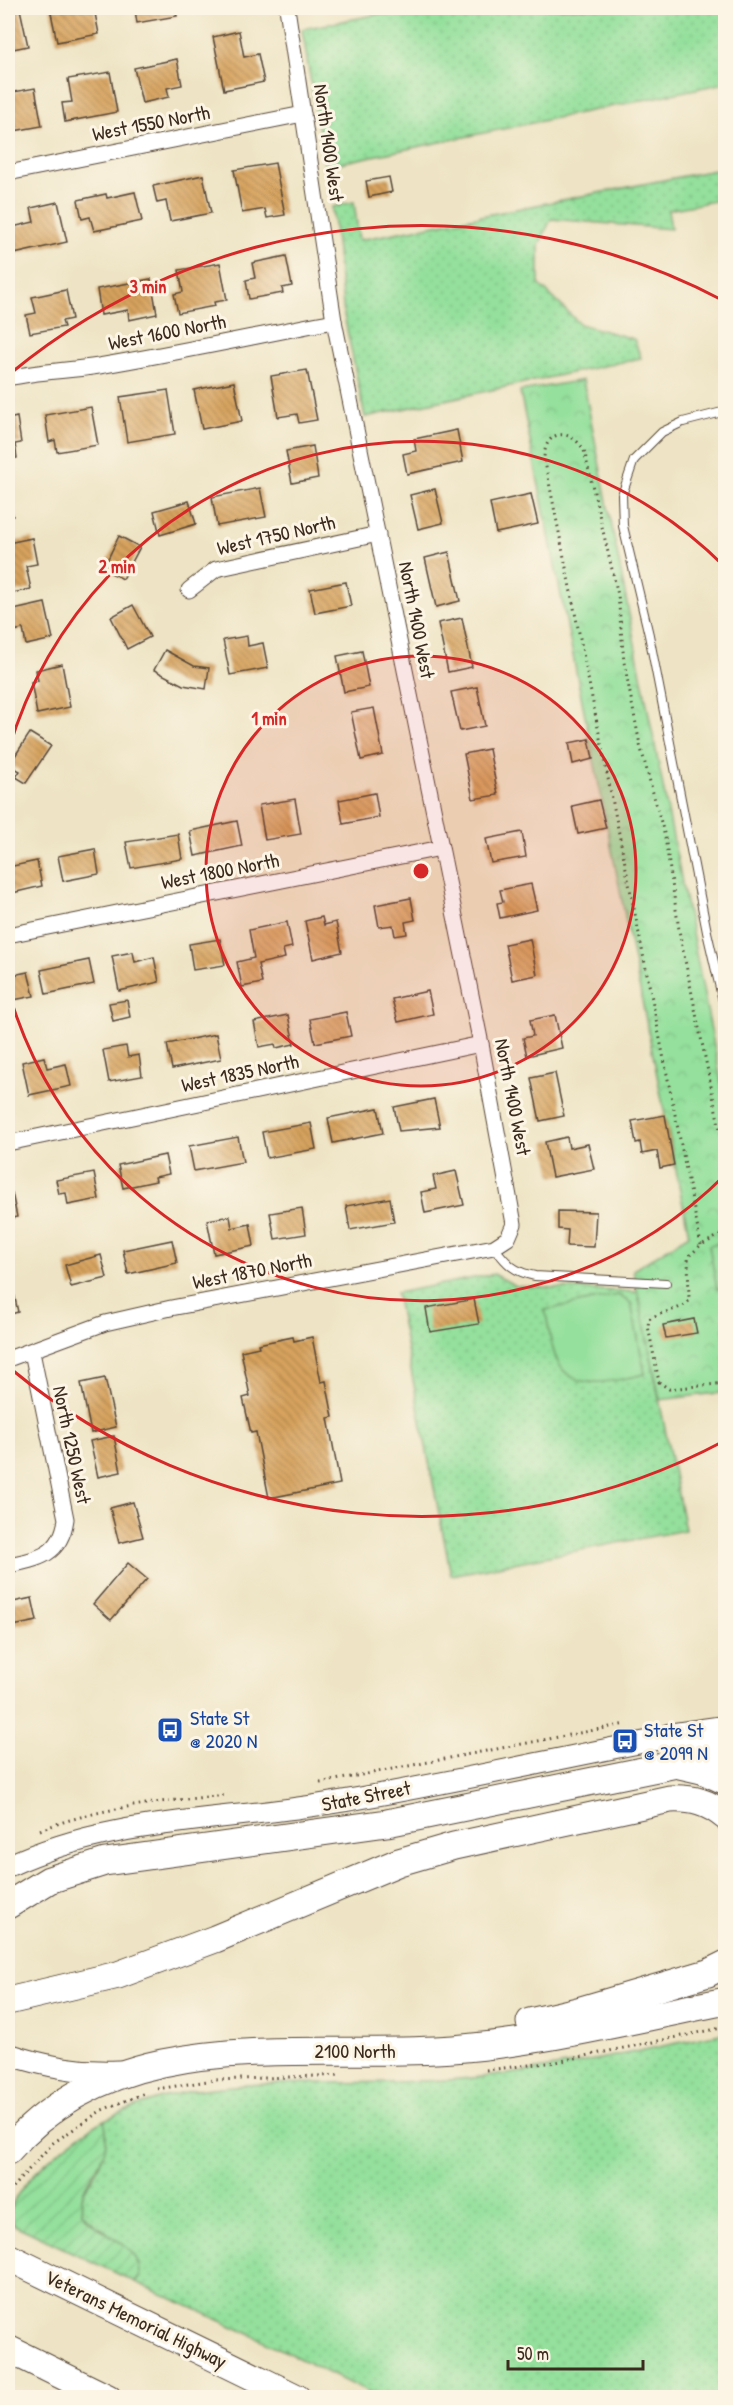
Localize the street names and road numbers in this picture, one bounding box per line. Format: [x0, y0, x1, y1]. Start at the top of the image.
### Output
street label: North 1400 West [308, 82, 351, 205]
street label: West 1550 North [90, 98, 212, 147]
street label: West 1600 North [106, 307, 228, 356]
street label: West 1750 North [214, 508, 338, 561]
street label: North 1400 West [393, 559, 442, 682]
street label: West 1800 North [159, 846, 281, 895]
street label: North 1400 West [489, 1036, 538, 1159]
street label: West 1835 North [179, 1047, 301, 1098]
street label: West 1870 North [190, 1246, 314, 1295]
street label: North 1250 West [47, 1384, 98, 1507]
street label: State Street [319, 1773, 414, 1817]
street label: 2100 North [315, 2037, 395, 2064]
street label: Veterans Memorial Highway [41, 2263, 232, 2374]

